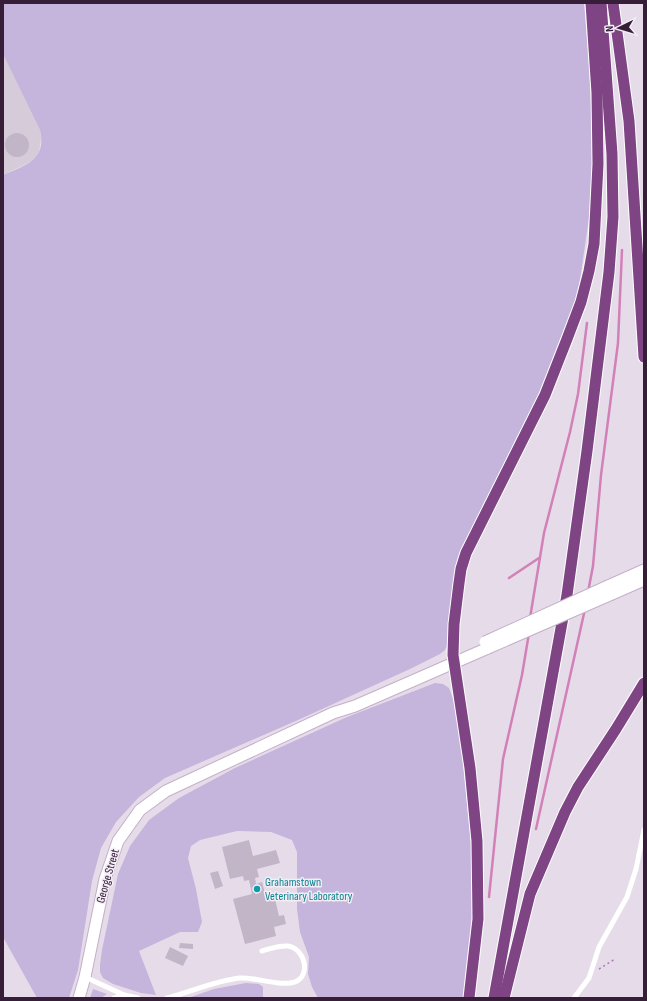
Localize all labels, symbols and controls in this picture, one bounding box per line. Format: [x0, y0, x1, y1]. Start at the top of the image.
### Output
north arrow [599, 8, 639, 48]
text: N [603, 25, 616, 32]
street label: George Street [93, 847, 123, 905]
place label: Grahamstown Veterinary Laboratory [265, 875, 353, 904]
marker: Grahamstown Veterinary Laboratory [252, 884, 262, 894]

